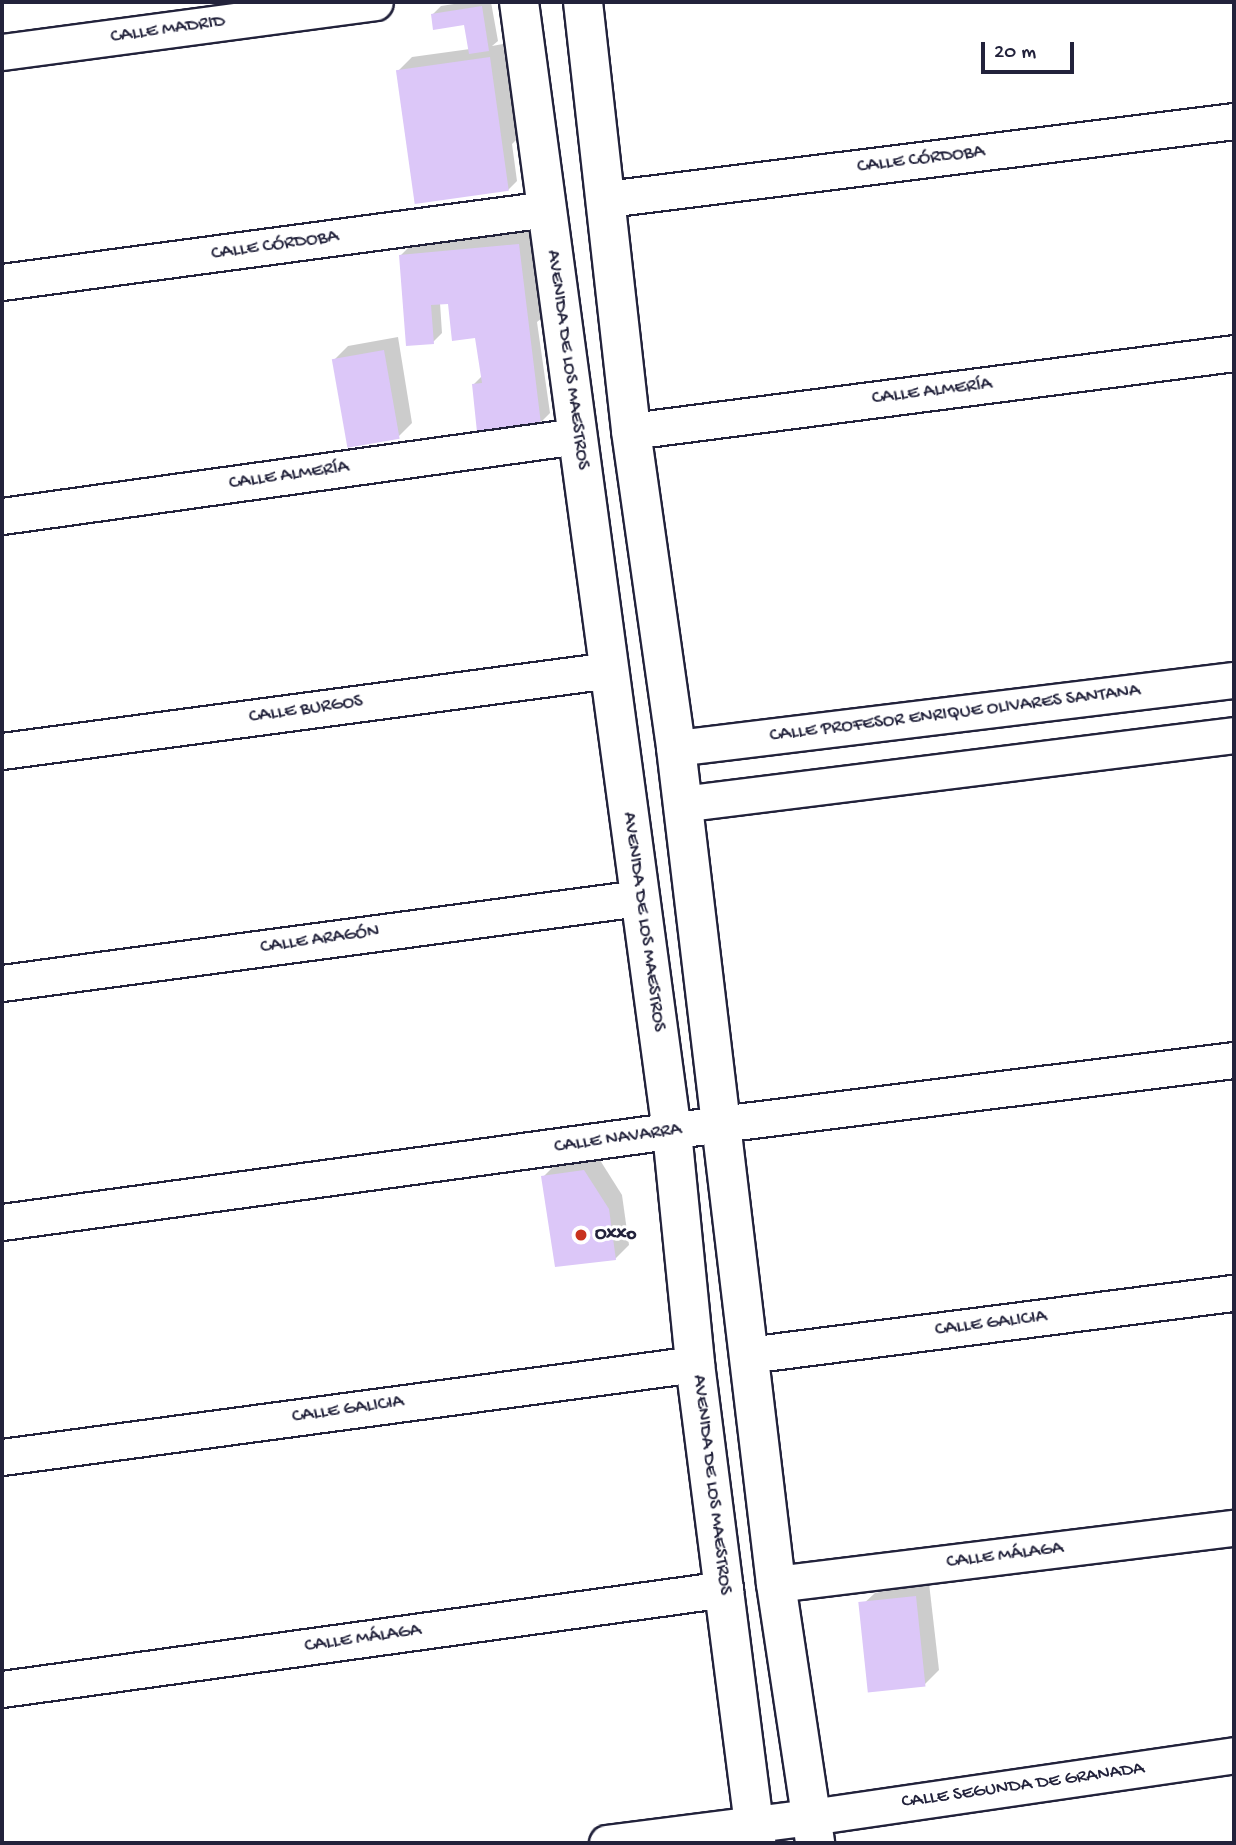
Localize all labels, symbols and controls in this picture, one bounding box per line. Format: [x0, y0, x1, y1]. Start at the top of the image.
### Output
street label: CALLE MADRID [109, 11, 227, 49]
scale bar [984, 28, 1077, 72]
text: 20 m [994, 41, 1036, 66]
street label: CALLE CÓRDOBA [856, 141, 986, 179]
street label: CALLE CÓRDOBA [210, 226, 340, 266]
street label: AVENIDA DE LOS MAESTROS [540, 249, 594, 471]
street label: CALLE ALMERÍA [871, 373, 993, 411]
street label: CALLE ALMERÍA [228, 456, 350, 496]
street label: CALLE PROFESOR ENRIQUE OLIVARES SANTANA [768, 680, 1142, 748]
street label: CALLE BURGOS [248, 691, 364, 729]
street label: AVENIDA DE LOS MAESTROS [616, 811, 670, 1033]
street label: CALLE ARAGÓN [259, 920, 381, 960]
street label: CALLE NAVARRA [553, 1119, 683, 1159]
place label: Oxxo [595, 1224, 636, 1246]
marker: Oxxo [573, 1227, 589, 1243]
street label: CALLE GALICIA [934, 1306, 1048, 1342]
street label: AVENIDA DE LOS MAESTROS [686, 1374, 736, 1596]
street label: CALLE GALICIA [291, 1391, 405, 1429]
street label: CALLE MÁLAGA [945, 1538, 1065, 1574]
street label: CALLE MÁLAGA [303, 1620, 423, 1658]
street label: CALLE SEGUNDA DE GRANADA [900, 1758, 1146, 1814]

